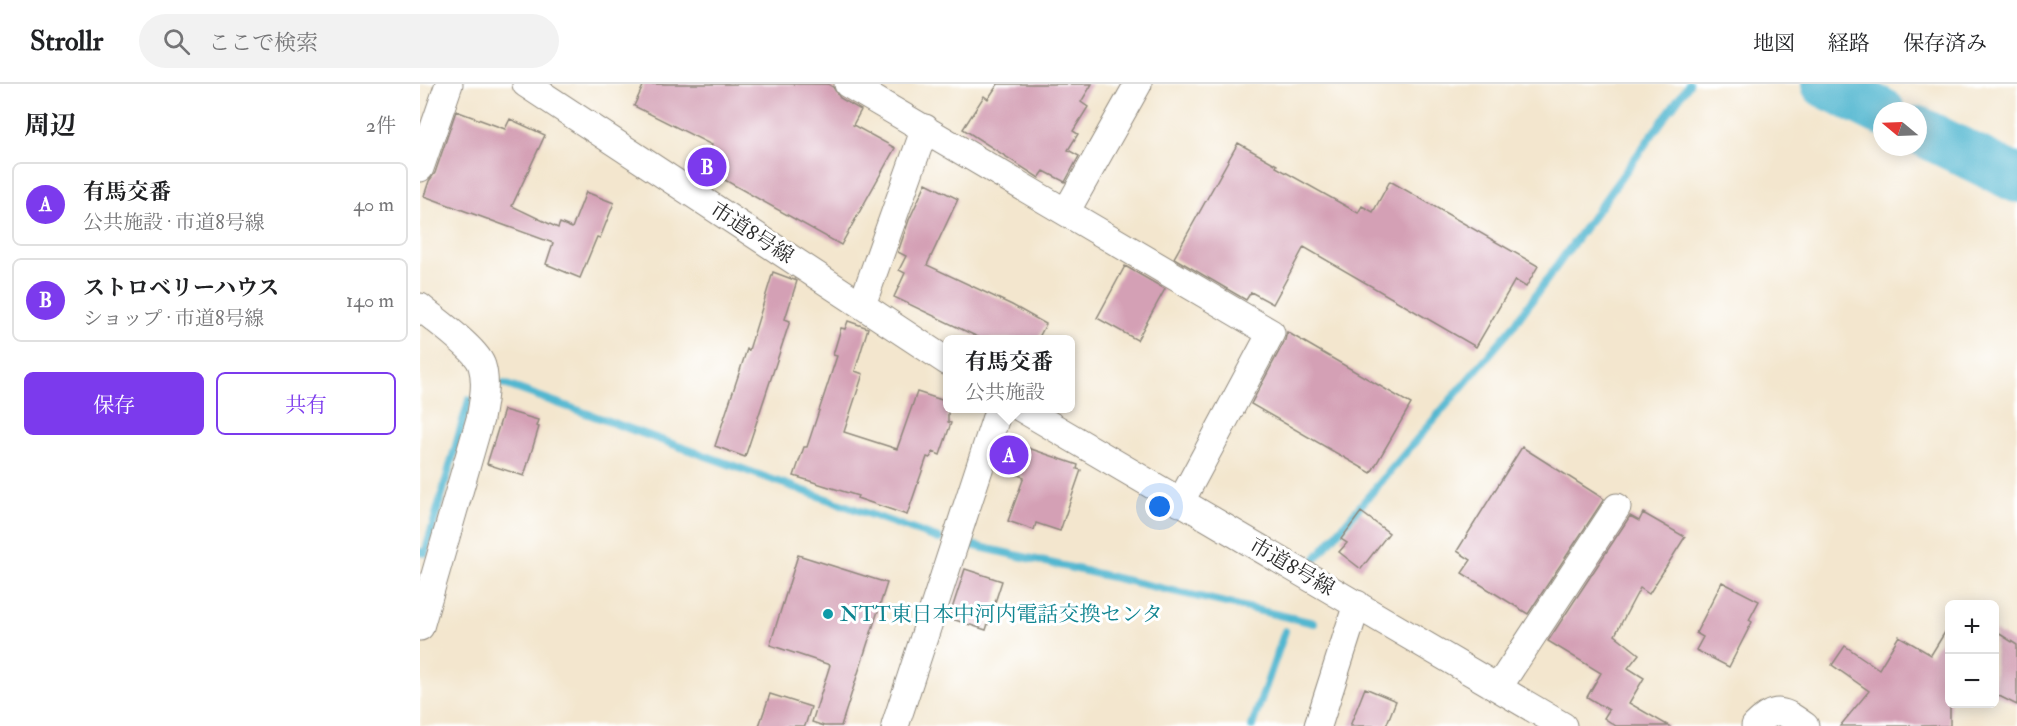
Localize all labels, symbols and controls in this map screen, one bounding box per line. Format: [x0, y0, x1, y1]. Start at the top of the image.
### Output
search box [139, 14, 559, 68]
text: Strollr [30, 24, 103, 59]
icon: search [160, 25, 193, 58]
text: ここで検索 [208, 29, 318, 57]
text: 地図 [1753, 30, 1795, 57]
text: 経路 [1828, 30, 1870, 57]
text: 保存済み [1903, 30, 1987, 57]
north arrow [1873, 102, 1927, 156]
text: 周辺 [24, 110, 76, 142]
text: 2件 [366, 113, 396, 138]
pin: B [688, 144, 726, 190]
text: 有馬交番 [83, 178, 171, 206]
text: A [39, 192, 52, 217]
text: 40 m [353, 192, 394, 217]
street label: 市道8号線 [705, 196, 799, 270]
text: 公共施設 · 市道8号線 [83, 210, 265, 235]
text: ストロベリーハウス [83, 274, 279, 302]
text: B [39, 288, 52, 313]
text: 140 m [346, 288, 394, 313]
text: ショップ · 市道8号線 [83, 306, 264, 331]
popup [943, 335, 1075, 413]
text: 有馬交番 [965, 348, 1053, 376]
button: 保存 [24, 372, 204, 435]
button: 共有 [216, 372, 396, 435]
text: 公共施設 [965, 380, 1045, 405]
pin: A [990, 432, 1028, 478]
your location [1145, 492, 1174, 521]
street label: 市道8号線 [1245, 532, 1339, 602]
map controls [1945, 600, 1999, 708]
button: + [1945, 600, 1999, 654]
place label: NTT東日本中河内電話交換センタ [840, 601, 1163, 628]
marker: NTT東日本中河内電話交換センタ [821, 607, 835, 621]
button: − [1945, 654, 1999, 708]

